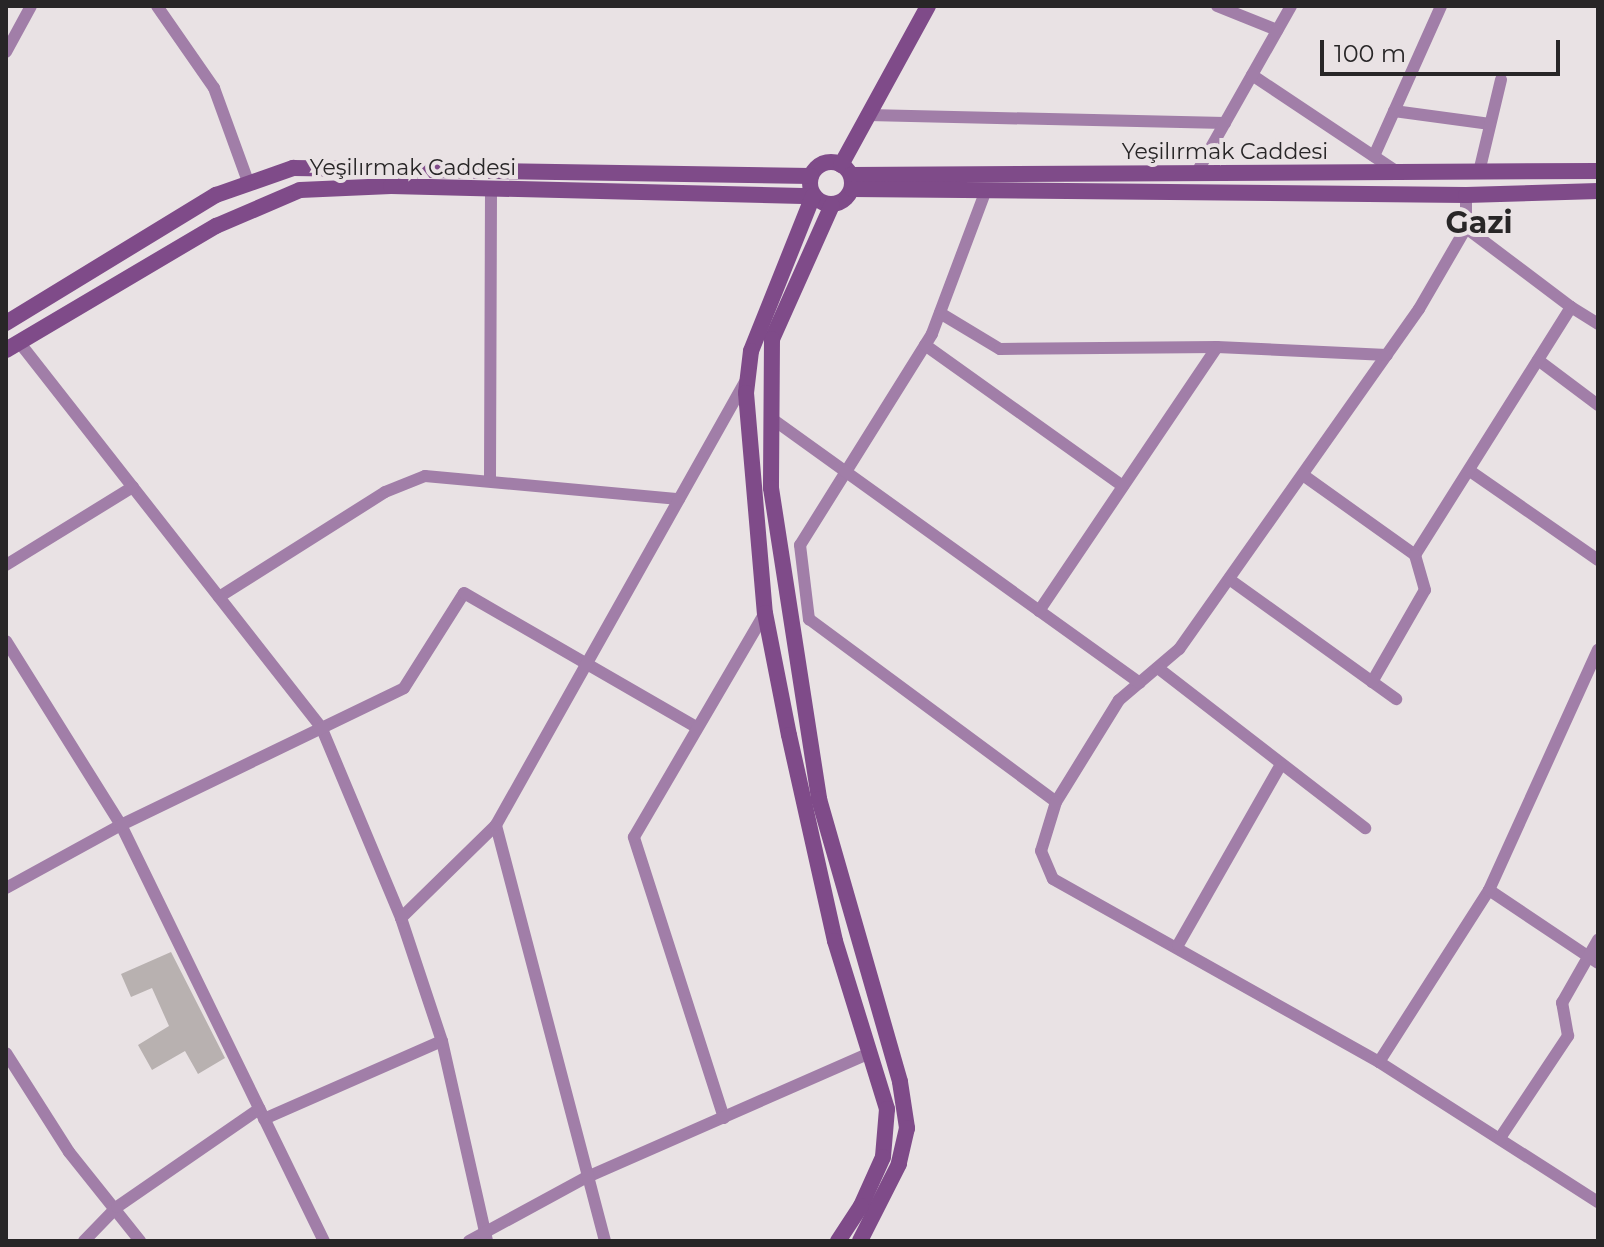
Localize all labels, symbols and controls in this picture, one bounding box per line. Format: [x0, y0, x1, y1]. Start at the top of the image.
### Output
scale bar [1324, 24, 1564, 74]
text: 100 m [1334, 39, 1406, 68]
street label: Yeşilırmak Caddesi [1122, 139, 1328, 165]
street label: Yeşilırmak Caddesi [310, 155, 516, 181]
district label: Gazi [1446, 205, 1512, 241]

